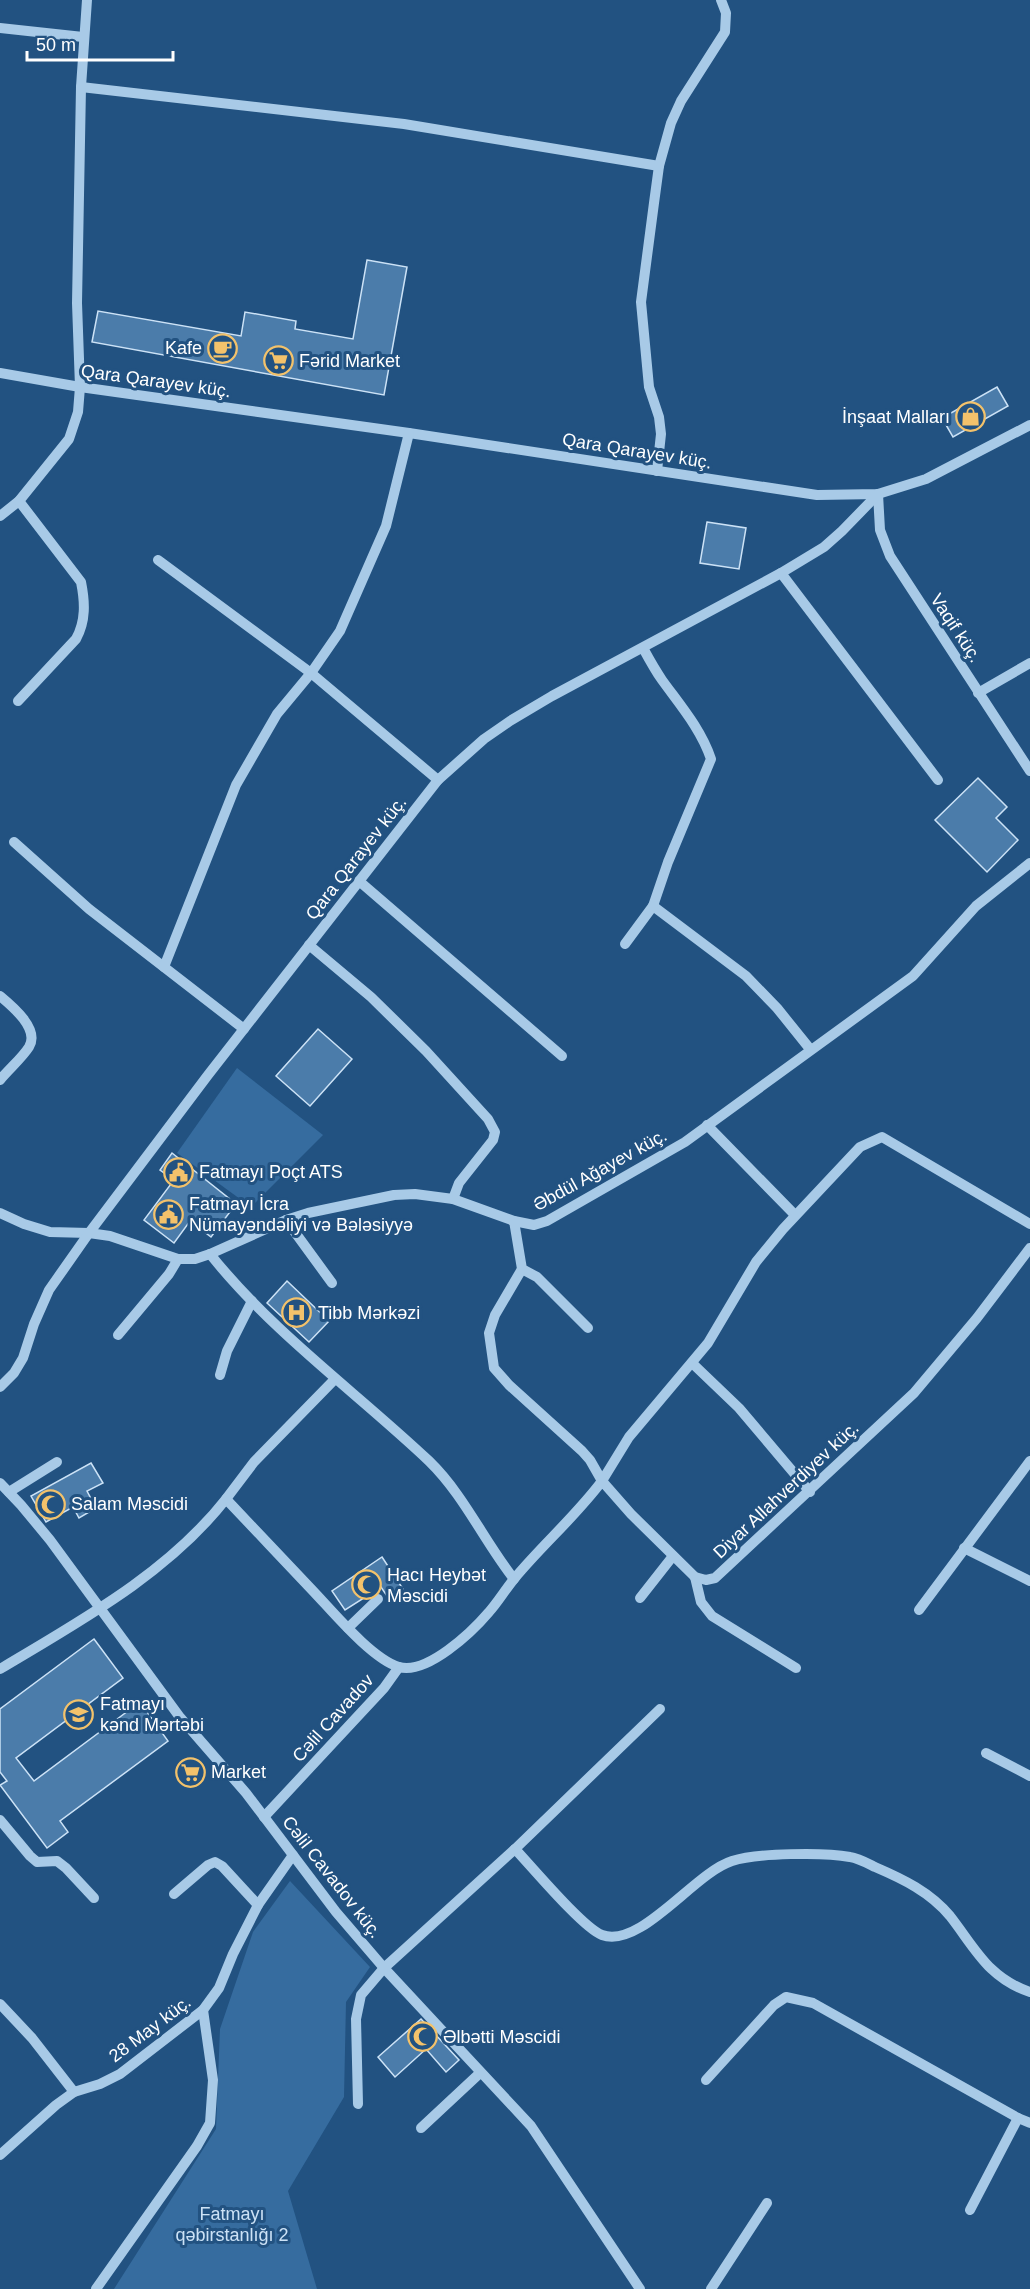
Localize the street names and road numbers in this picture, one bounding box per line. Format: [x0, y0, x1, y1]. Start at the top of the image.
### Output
street label: Qara Qarayev küç. [80, 361, 232, 401]
street label: Qara Qarayev küç. [561, 429, 713, 473]
street label: Vaqif küç. [926, 590, 986, 666]
street label: Qara Qarayev küç. [302, 792, 410, 924]
street label: Əbdül Ağayev küç. [530, 1125, 670, 1215]
street label: Diyar Allahverdiyev küç. [709, 1418, 863, 1562]
street label: Cəlil Cavadov [288, 1670, 378, 1766]
street label: Cəlil Cavadov küç. [278, 1812, 386, 1942]
street label: 28 May küç. [105, 1992, 195, 2066]

